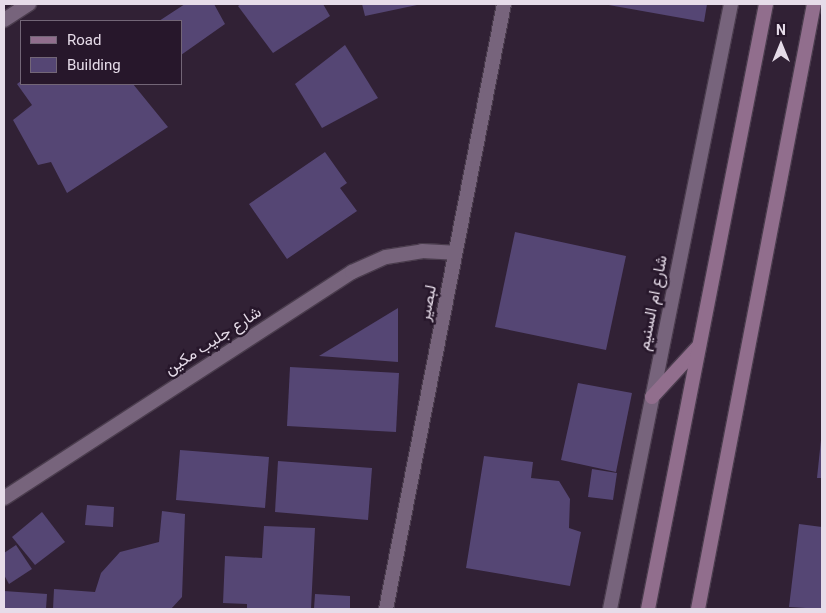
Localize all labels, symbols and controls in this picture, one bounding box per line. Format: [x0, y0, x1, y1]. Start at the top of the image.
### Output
legend [20, 20, 182, 85]
north arrow [756, 20, 806, 70]
text: N [776, 22, 786, 38]
text: Road [67, 31, 101, 49]
text: Building [67, 56, 121, 74]
street label: شارع ام السنيم [634, 254, 672, 352]
street label: لبصير [415, 283, 441, 323]
street label: شارع جليب مكين [161, 303, 265, 379]

